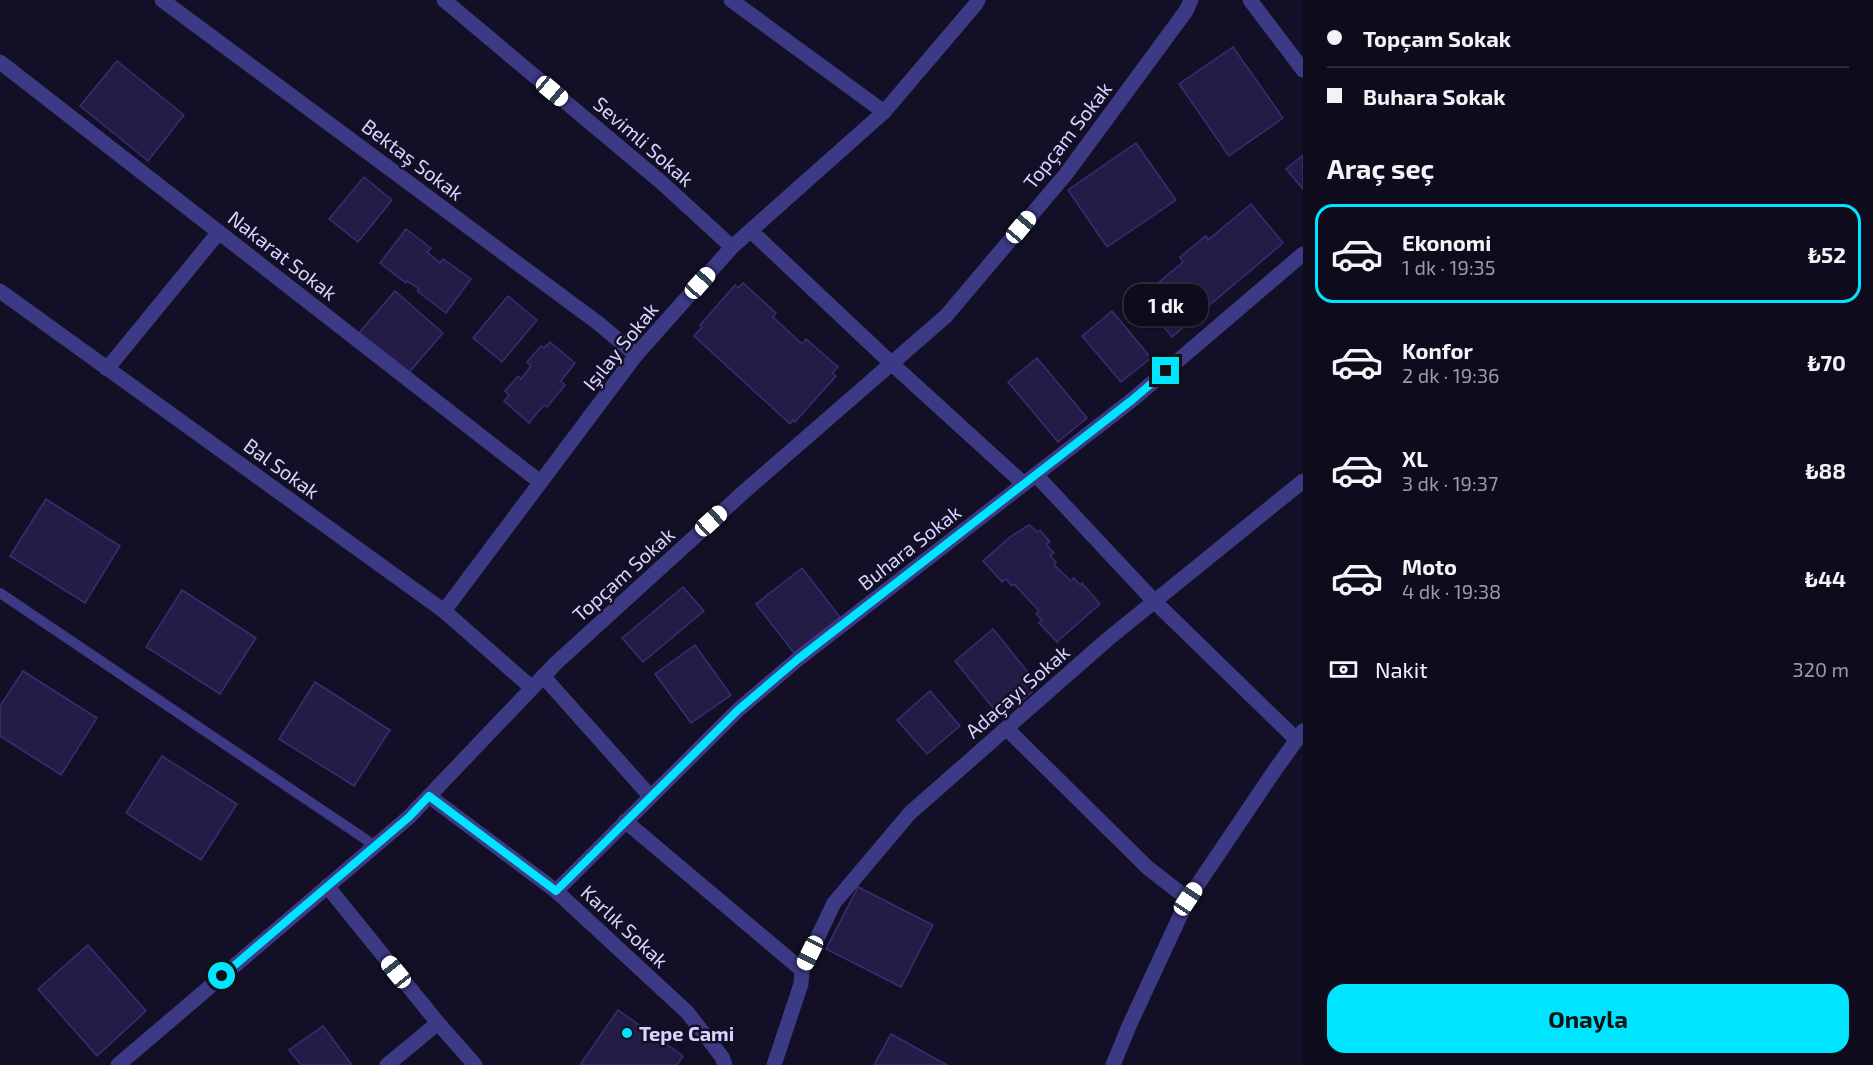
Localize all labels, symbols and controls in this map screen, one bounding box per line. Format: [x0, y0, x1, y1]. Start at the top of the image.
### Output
text: Topçam Sokak [1363, 25, 1511, 51]
car [532, 73, 572, 109]
street label: Topçam Sokak [1018, 77, 1117, 194]
text: Buhara Sokak [1363, 83, 1506, 109]
street label: Sevimli Sokak [589, 91, 699, 191]
street label: Bektaş Sokak [357, 113, 468, 206]
text: Araç seç [1327, 152, 1434, 184]
street label: Nakarat Sokak [224, 205, 342, 305]
car [1003, 207, 1039, 247]
icon: car [1330, 227, 1384, 281]
text: Ekonomi [1402, 229, 1491, 255]
text: ₺52 [1808, 241, 1846, 267]
text: 1 dk · 19:35 [1402, 255, 1495, 279]
car [681, 264, 719, 302]
callout: 1 dk [1124, 284, 1208, 326]
text: 1 dk [1148, 293, 1184, 317]
street label: Işılay Sokak [577, 297, 663, 395]
icon: car [1330, 335, 1384, 389]
text: Konfor [1402, 337, 1473, 363]
text: ₺70 [1807, 349, 1846, 375]
route end [1152, 357, 1179, 384]
text: 2 dk · 19:36 [1402, 363, 1499, 387]
street label: Bal Sokak [240, 433, 324, 503]
icon: car [1330, 443, 1384, 497]
text: XL [1402, 445, 1428, 471]
text: ₺88 [1805, 457, 1846, 483]
text: 3 dk · 19:37 [1402, 471, 1498, 495]
street label: Buhara Sokak [853, 499, 965, 595]
car [692, 502, 730, 540]
street label: Topçam Sokak [567, 522, 680, 627]
icon: car [1330, 551, 1384, 605]
text: Moto [1402, 553, 1457, 579]
text: ₺44 [1805, 565, 1846, 591]
text: 4 dk · 19:38 [1402, 579, 1501, 603]
street label: Adaçayı Sokak [960, 639, 1074, 743]
icon: cash [1327, 653, 1360, 686]
text: Nakit [1375, 656, 1428, 682]
text: 320 m [1793, 657, 1849, 681]
car [1170, 879, 1206, 919]
street label: Karlık Sokak [577, 880, 673, 972]
car [794, 933, 826, 973]
car [378, 952, 414, 992]
route start [208, 962, 235, 989]
button: Onayla [1327, 984, 1849, 1053]
place label: Tepe Cami [639, 1021, 734, 1045]
marker: Tepe Cami [620, 1026, 634, 1040]

